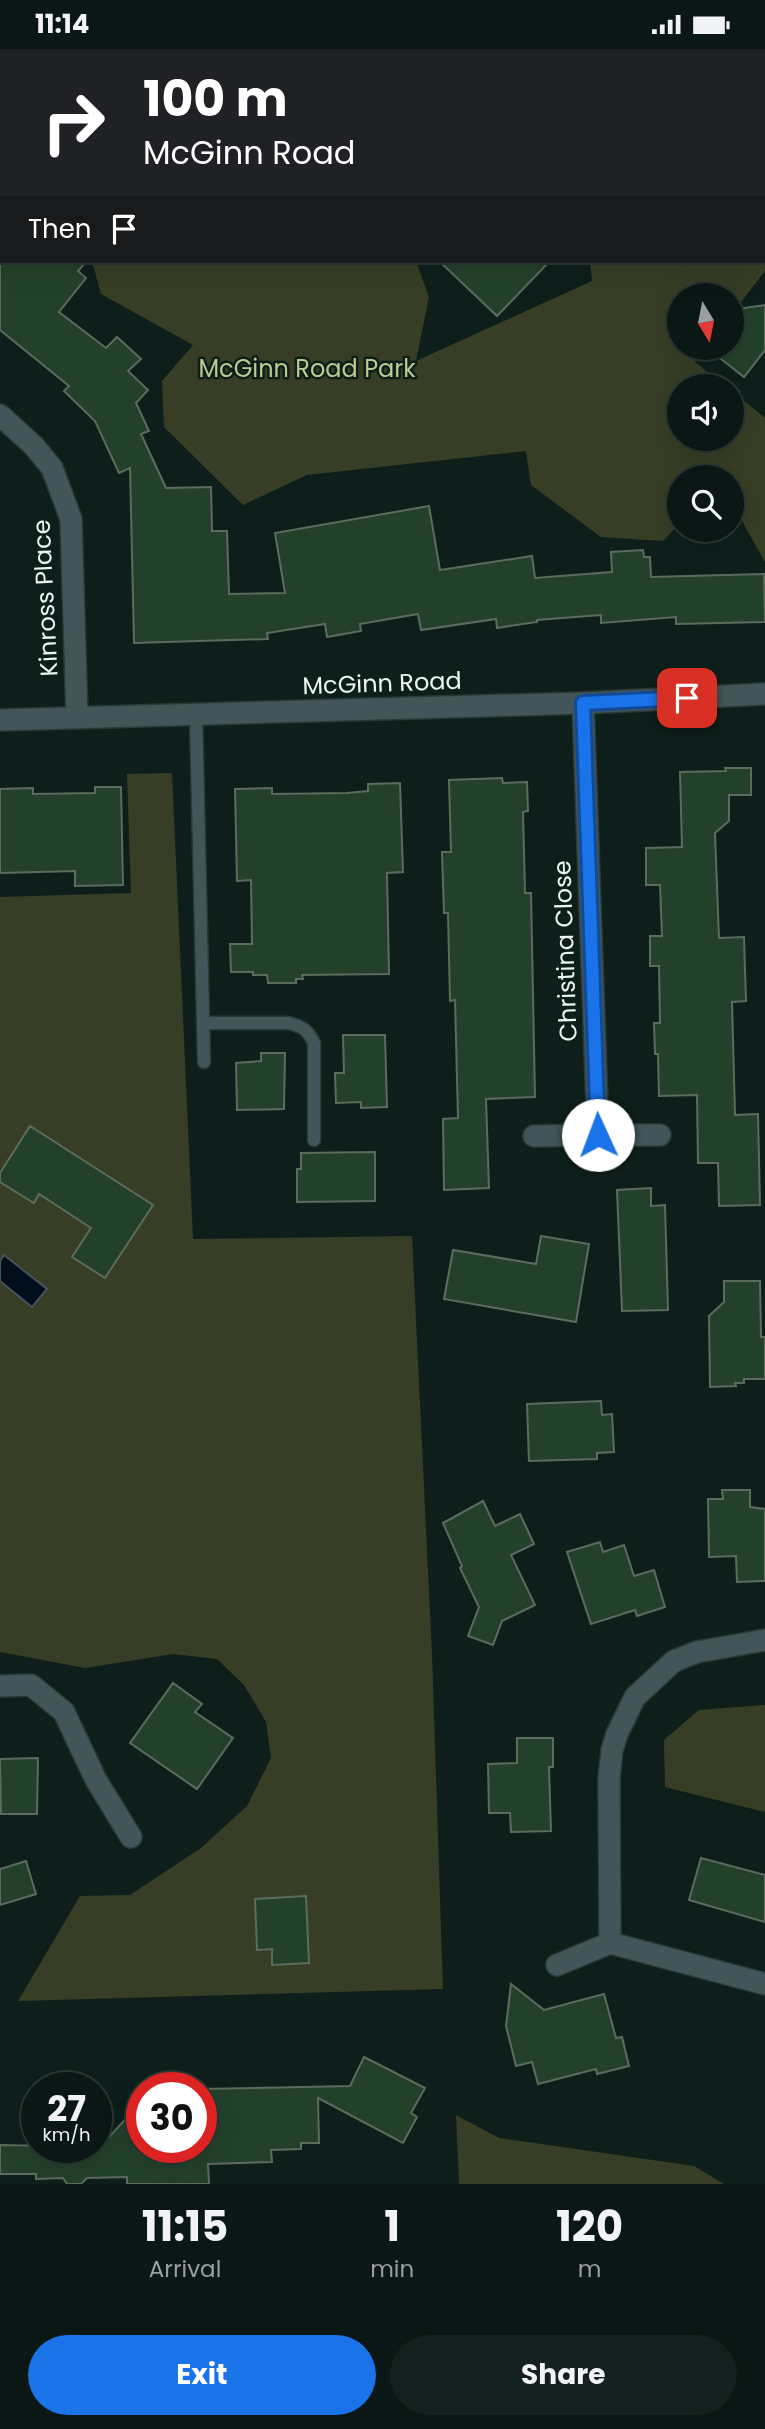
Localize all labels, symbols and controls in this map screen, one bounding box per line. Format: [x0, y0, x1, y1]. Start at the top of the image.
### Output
text: 11:14 [35, 6, 89, 42]
text: 100 m [143, 65, 288, 133]
icon: right [28, 77, 119, 168]
text: McGinn Road [143, 130, 355, 175]
icon: arrive [105, 210, 143, 248]
text: Then [28, 211, 91, 247]
north arrow [667, 283, 744, 361]
map controls [667, 283, 744, 542]
park label: McGinn Road Park [198, 352, 416, 385]
button: sound [667, 374, 744, 451]
button: search [667, 465, 744, 542]
street label: Kinross Place [24, 519, 66, 677]
street label: McGinn Road [302, 664, 462, 702]
pin [657, 668, 717, 728]
icon: arrive [668, 679, 706, 717]
street label: Christina Close [545, 860, 585, 1042]
position arrow [561, 1098, 635, 1172]
speed limit sign: 30 [126, 2072, 217, 2163]
text: 27 [47, 2084, 86, 2133]
text: km/h [43, 2122, 90, 2147]
text: 11:15 [142, 2197, 228, 2256]
text: 1 [384, 2197, 400, 2256]
text: 120 [556, 2197, 623, 2256]
text: Arrival [149, 2253, 221, 2285]
text: min [370, 2253, 414, 2285]
text: m [578, 2253, 601, 2285]
button: Exit [28, 2335, 376, 2415]
button: Share [390, 2335, 737, 2415]

